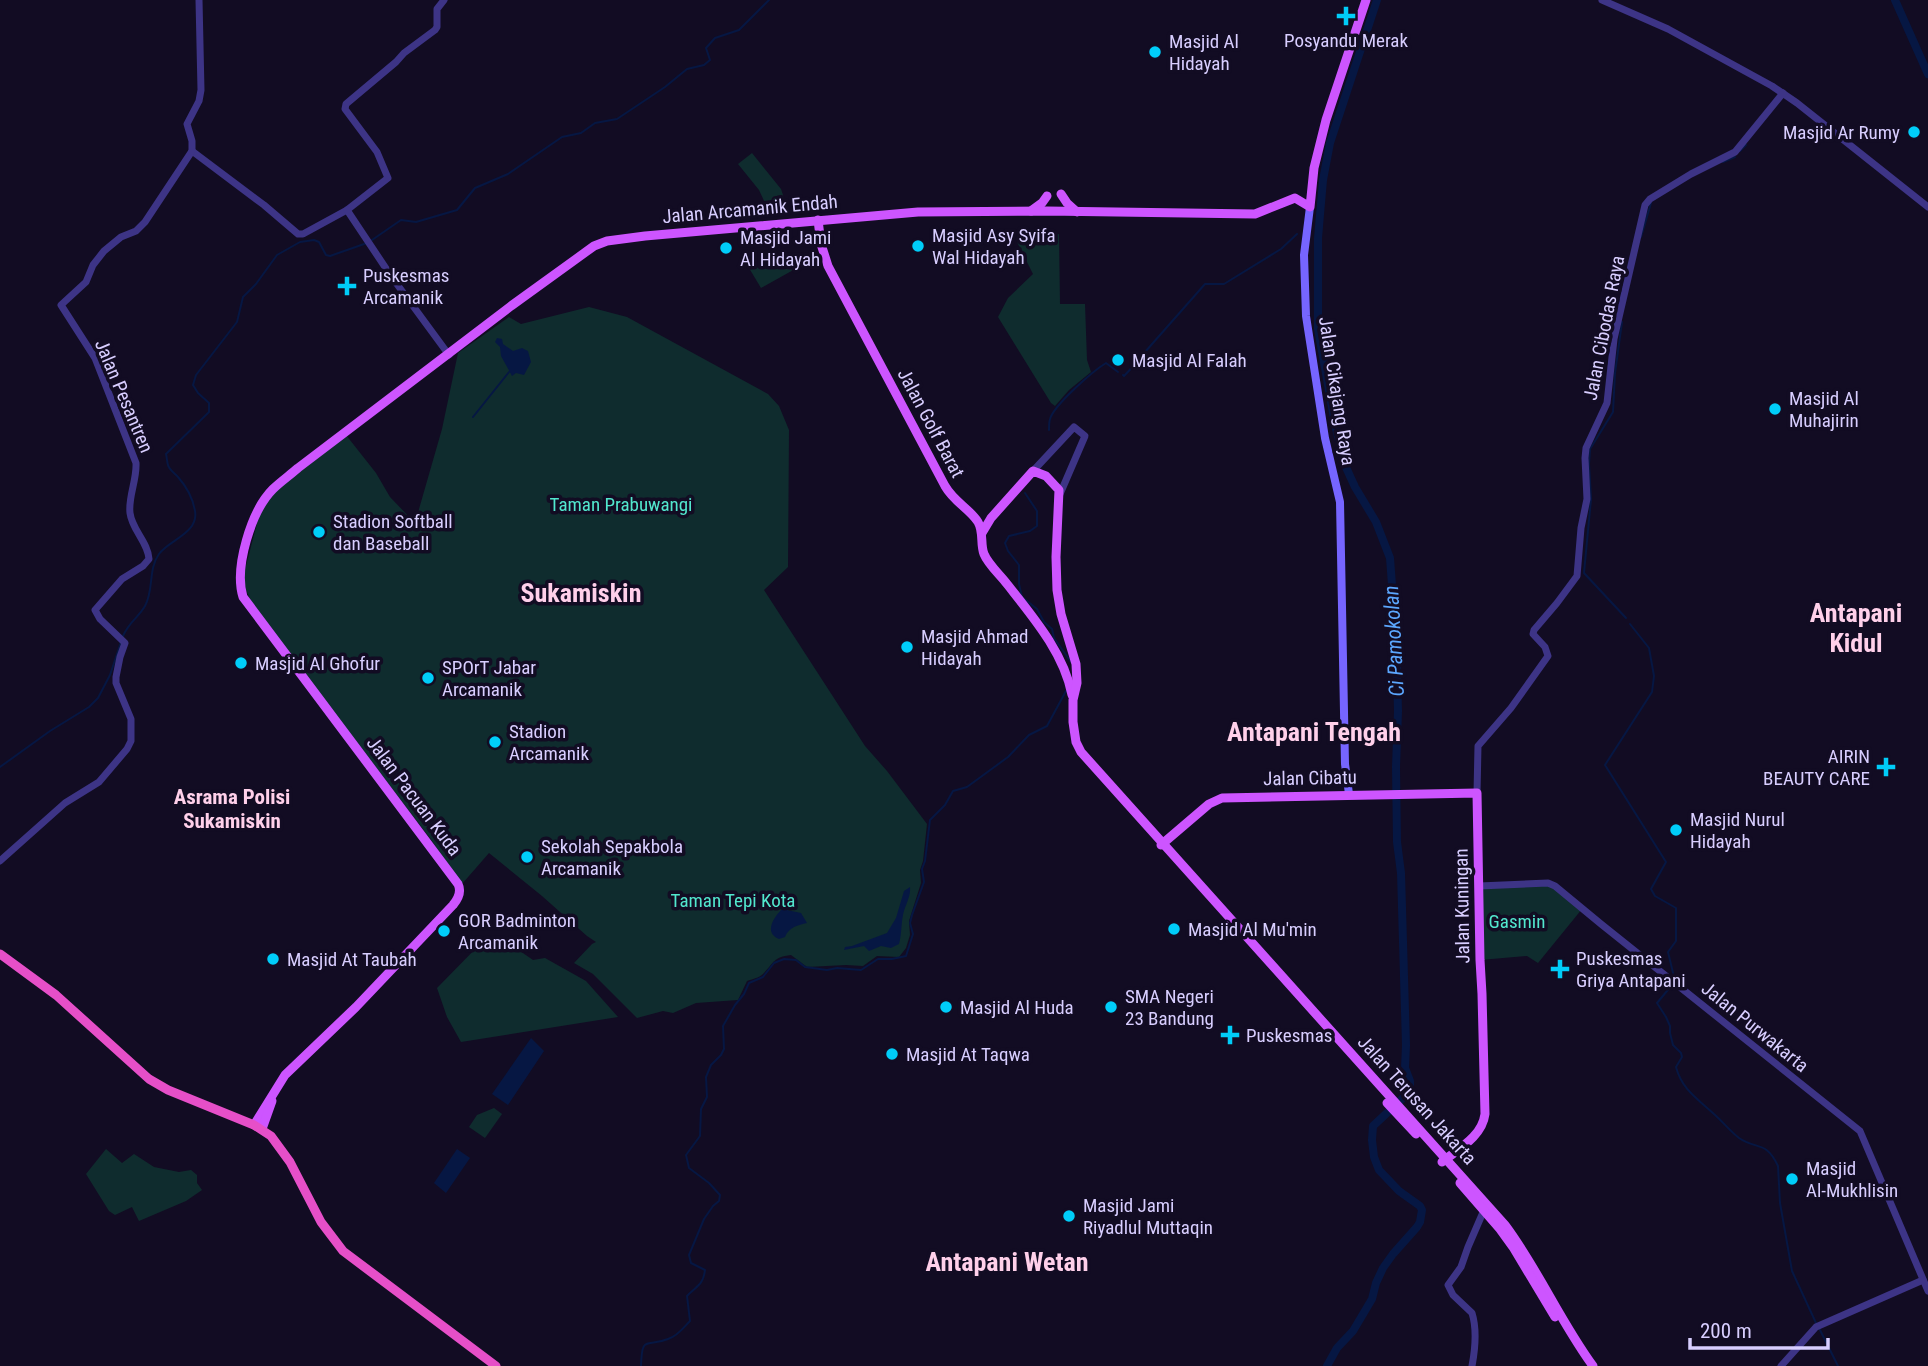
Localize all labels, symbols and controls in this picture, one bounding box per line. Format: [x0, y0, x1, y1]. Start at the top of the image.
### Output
marker: Posyandu Merak [1336, 6, 1356, 26]
place label: Posyandu Merak [1284, 29, 1408, 52]
place label: Masjid Al Hidayah [1169, 30, 1239, 75]
marker: Masjid Al Hidayah [1147, 44, 1163, 60]
place label: Masjid Ar Rumy [1783, 121, 1900, 144]
marker: Masjid Ar Rumy [1906, 124, 1922, 140]
street label: Jalan Arcamanik Endah [661, 190, 839, 228]
place label: Masjid Asy Syifa Wal Hidayah [932, 224, 1056, 269]
place label: Masjid Jami Al Hidayah [740, 226, 831, 271]
marker: Masjid Asy Syifa Wal Hidayah [910, 238, 926, 254]
marker: Masjid Jami Al Hidayah [718, 240, 734, 256]
street label: Jalan Cibodas Raya [1579, 254, 1629, 402]
place label: Puskesmas Arcamanik [363, 264, 449, 309]
marker: Puskesmas Arcamanik [337, 276, 357, 296]
street label: Jalan Cikajang Raya [1314, 315, 1360, 467]
street label: Jalan Pesantren [90, 336, 158, 456]
place label: Masjid Al Falah [1132, 349, 1247, 372]
marker: Masjid Al Falah [1110, 352, 1126, 368]
street label: Jalan Golf Barat [893, 364, 969, 482]
place label: Masjid Al Muhajirin [1789, 387, 1859, 432]
marker: Masjid Al Muhajirin [1767, 401, 1783, 417]
park label: Taman Prabuwangi [550, 493, 692, 516]
place label: Stadion Softball dan Baseball [333, 510, 453, 555]
marker: Stadion Softball dan Baseball [311, 524, 327, 540]
district label: Sukamiskin [521, 578, 641, 608]
water label: Ci Pamokolan [1379, 585, 1409, 697]
district label: Antapani Kidul [1810, 598, 1902, 658]
place label: Masjid Ahmad Hidayah [921, 625, 1029, 670]
marker: Masjid Ahmad Hidayah [899, 639, 915, 655]
place label: Masjid Al Ghofur [255, 652, 380, 675]
marker: Masjid Al Ghofur [233, 655, 249, 671]
place label: SPOrT Jabar Arcamanik [442, 656, 536, 701]
marker: SPOrT Jabar Arcamanik [420, 670, 436, 686]
district label: Antapani Tengah [1227, 717, 1401, 747]
place label: Stadion Arcamanik [509, 720, 589, 765]
street label: Jalan Pacuan Kuda [362, 732, 466, 860]
marker: Stadion Arcamanik [487, 734, 503, 750]
place label: AIRIN BEAUTY CARE [1763, 745, 1870, 790]
marker: AIRIN BEAUTY CARE [1876, 757, 1896, 777]
street label: Jalan Cibatu [1263, 766, 1357, 790]
district label: Asrama Polisi Sukamiskin [174, 785, 290, 833]
place label: Masjid Nurul Hidayah [1690, 808, 1785, 853]
marker: Masjid Nurul Hidayah [1668, 822, 1684, 838]
place label: Sekolah Sepakbola Arcamanik [541, 835, 683, 880]
street label: Jalan Kuningan [1449, 848, 1475, 964]
marker: Sekolah Sepakbola Arcamanik [519, 849, 535, 865]
park label: Taman Tepi Kota [671, 889, 795, 912]
place label: GOR Badminton Arcamanik [458, 909, 576, 954]
park label: Gasmin [1489, 910, 1545, 933]
place label: Masjid Al Mu'min [1188, 918, 1317, 941]
marker: Masjid Al Mu'min [1166, 921, 1182, 937]
marker: GOR Badminton Arcamanik [436, 923, 452, 939]
place label: Puskesmas Griya Antapani [1576, 947, 1686, 992]
place label: Masjid At Taubah [287, 948, 417, 971]
marker: Masjid At Taubah [265, 951, 281, 967]
marker: Puskesmas Griya Antapani [1550, 959, 1570, 979]
street label: Jalan Purwakarta [1697, 977, 1813, 1077]
place label: SMA Negeri 23 Bandung [1125, 985, 1214, 1030]
place label: Masjid Al Huda [960, 996, 1074, 1019]
marker: Masjid Al Huda [938, 999, 954, 1015]
marker: SMA Negeri 23 Bandung [1103, 999, 1119, 1015]
place label: Puskesmas [1246, 1024, 1332, 1047]
marker: Puskesmas [1220, 1025, 1240, 1045]
street label: Jalan Terusan Jakarta [1353, 1031, 1481, 1169]
place label: Masjid At Taqwa [906, 1043, 1030, 1066]
marker: Masjid At Taqwa [884, 1046, 900, 1062]
place label: Masjid Al-Mukhlisin [1806, 1157, 1898, 1202]
marker: Masjid Al-Mukhlisin [1784, 1171, 1800, 1187]
place label: Masjid Jami Riyadlul Muttaqin [1083, 1194, 1213, 1239]
marker: Masjid Jami Riyadlul Muttaqin [1061, 1208, 1077, 1224]
district label: Antapani Wetan [926, 1247, 1088, 1277]
scale bar [1690, 1306, 1828, 1350]
text: 200 m [1700, 1319, 1752, 1343]

